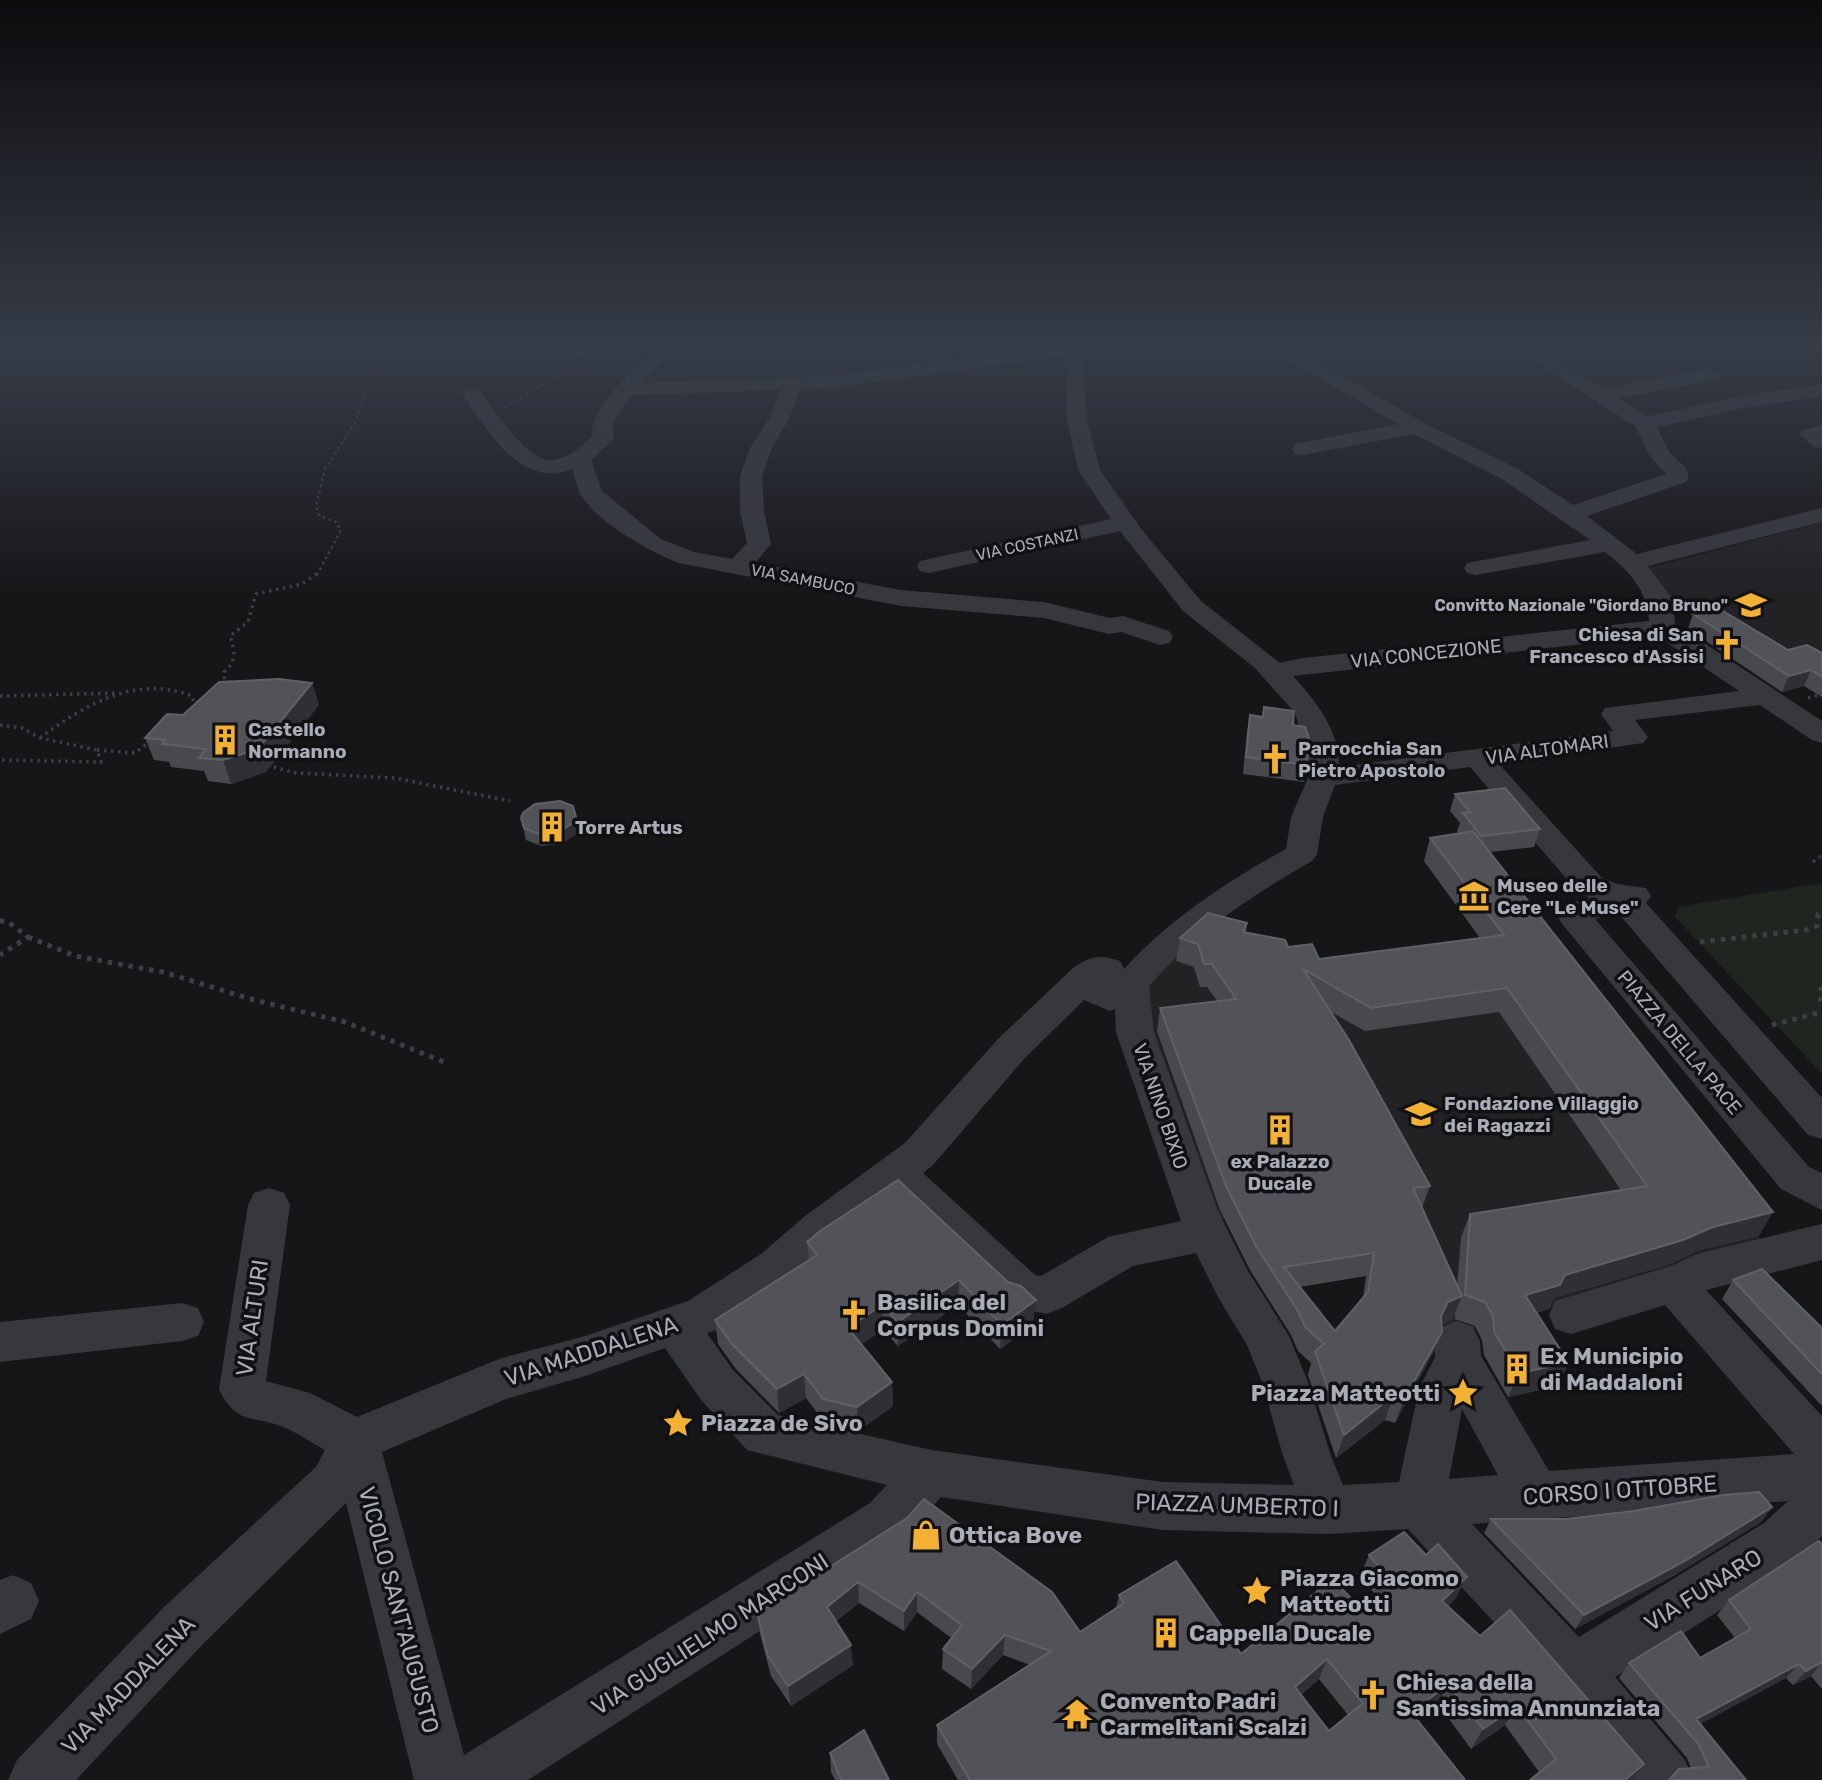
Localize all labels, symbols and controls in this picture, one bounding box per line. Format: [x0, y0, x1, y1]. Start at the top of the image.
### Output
street label: VIA COSTANZI [974, 524, 1080, 565]
street label: VIA SAMBUCO [749, 560, 857, 599]
school or university icon: Convitto Nazionale "Giordano Bruno" [1734, 588, 1768, 622]
place label: Convitto Nazionale "Giordano Bruno" [1434, 596, 1728, 615]
place label: Chiesa di San Francesco d'Assisi [1529, 623, 1704, 668]
church icon: Chiesa di San Francesco d'Assisi [1710, 628, 1744, 662]
street label: VIA CONCEZIONE [1349, 634, 1503, 673]
place label: Castello Normanno [248, 718, 347, 763]
building icon: Castello Normanno [208, 723, 242, 757]
street label: VIA ALTOMARI [1484, 729, 1610, 770]
place label: Parrocchia San Pietro Apostolo [1298, 737, 1445, 782]
church icon: Parrocchia San Pietro Apostolo [1258, 742, 1292, 776]
building icon: Torre Artus [535, 810, 569, 844]
place label: Torre Artus [575, 816, 683, 839]
place label: Museo delle Cere "Le Muse" [1497, 874, 1639, 919]
museum icon: Museo delle Cere "Le Muse" [1457, 879, 1491, 913]
street label: PIAZZA DELLA PACE [1613, 966, 1747, 1119]
street label: VIA NINO BIXIO [1128, 1040, 1193, 1172]
place label: Fondazione Villaggio dei Ragazzi [1444, 1092, 1639, 1137]
school or university icon: Fondazione Villaggio dei Ragazzi [1404, 1097, 1438, 1131]
building icon: ex Palazzo Ducale [1263, 1113, 1297, 1147]
place label: ex Palazzo Ducale [1230, 1150, 1330, 1195]
street label: VIA ALTURI [230, 1258, 274, 1378]
place label: Basilica del Corpus Domini [877, 1288, 1044, 1342]
church icon: Basilica del Corpus Domini [837, 1298, 871, 1332]
street label: VIA MADDALENA [501, 1310, 681, 1392]
place label: Ex Municipio di Maddaloni [1540, 1342, 1684, 1396]
building icon: Ex Municipio di Maddaloni [1500, 1352, 1534, 1386]
place icon: Piazza Matteotti [1446, 1376, 1480, 1410]
place label: Piazza Matteotti [1251, 1379, 1440, 1407]
place icon: Piazza de Sivo [661, 1406, 695, 1440]
place label: Piazza de Sivo [701, 1409, 863, 1437]
street label: CORSO I OTTOBRE [1522, 1469, 1718, 1511]
street label: VICOLO SANT'AUGUSTO [353, 1484, 445, 1736]
street label: PIAZZA UMBERTO I [1135, 1487, 1339, 1523]
shop icon: Ottica Bove [909, 1518, 943, 1552]
place label: Ottica Bove [949, 1521, 1082, 1549]
street label: VIA FUNARO [1639, 1543, 1767, 1637]
street label: VIA GUGLIELMO MARCONI [586, 1547, 834, 1721]
place label: Piazza Giacomo Matteotti [1280, 1564, 1459, 1618]
place icon: Piazza Giacomo Matteotti [1240, 1574, 1274, 1608]
street label: VIA MADDALENA [55, 1610, 201, 1760]
building icon: Cappella Ducale [1149, 1616, 1183, 1650]
place label: Cappella Ducale [1189, 1619, 1372, 1647]
place label: Chiesa della Santissima Annunziata [1396, 1668, 1660, 1722]
church icon: Chiesa della Santissima Annunziata [1356, 1678, 1390, 1712]
place label: Convento Padri Carmelitani Scalzi [1100, 1687, 1307, 1741]
temple icon: Convento Padri Carmelitani Scalzi [1060, 1697, 1094, 1731]

